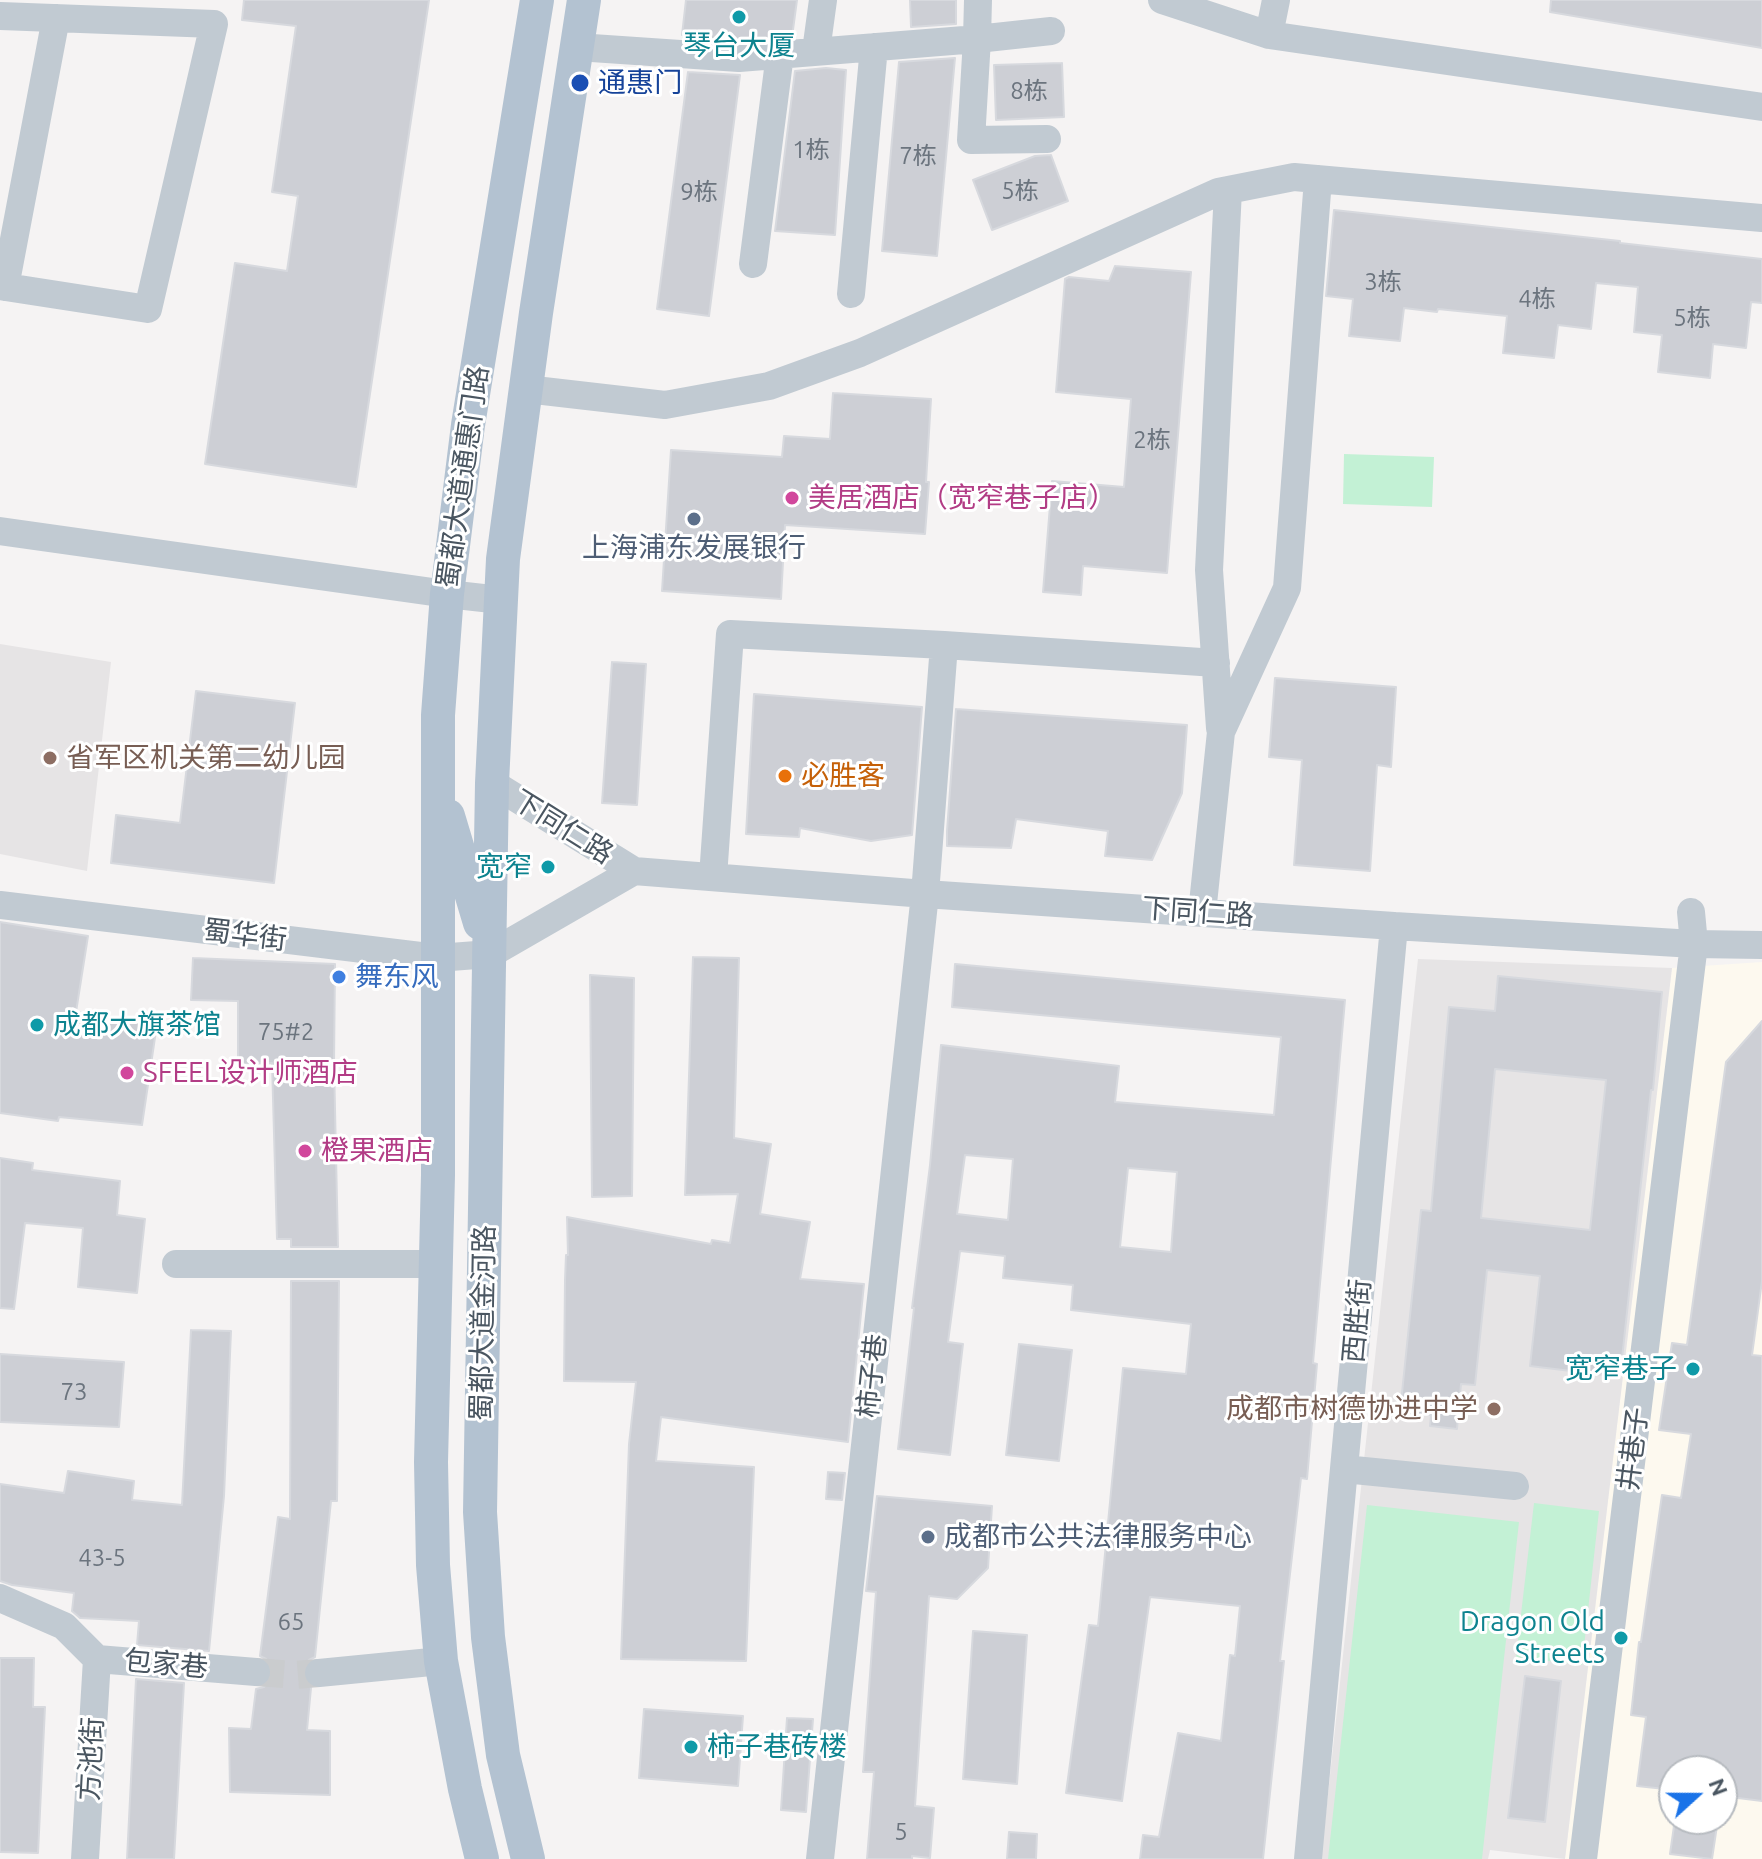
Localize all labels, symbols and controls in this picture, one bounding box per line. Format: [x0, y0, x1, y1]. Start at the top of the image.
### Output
marker: 琴台大厦 [730, 8, 748, 26]
place label: 琴台大厦 [683, 29, 795, 63]
place label: 通惠门 [598, 66, 682, 100]
marker: 通惠门 [569, 72, 591, 94]
house number: 8栋 [1010, 77, 1048, 105]
house number: 1栋 [792, 136, 830, 164]
house number: 7栋 [899, 142, 937, 170]
house number: 5栋 [1001, 177, 1039, 205]
house number: 9栋 [680, 178, 718, 206]
house number: 3栋 [1364, 268, 1402, 296]
house number: 4栋 [1518, 285, 1556, 313]
house number: 5栋 [1673, 304, 1711, 332]
street label: 蜀都大道通惠门路 [431, 364, 495, 590]
house number: 2栋 [1133, 426, 1171, 454]
place label: 美居酒店（宽窄巷子店） [808, 481, 1116, 515]
marker: 美居酒店（宽窄巷子店） [783, 489, 801, 507]
marker: 上海浦东发展银行 [685, 510, 703, 528]
place label: 上海浦东发展银行 [582, 531, 806, 565]
place label: 省军区机关第二幼儿园 [66, 741, 346, 775]
marker: 省军区机关第二幼儿园 [41, 749, 59, 767]
place label: 必胜客 [801, 759, 885, 793]
marker: 必胜客 [776, 767, 794, 785]
street label: 下同仁路 [507, 783, 619, 871]
place label: 宽窄 [476, 850, 532, 884]
marker: 宽窄 [539, 858, 557, 876]
street label: 下同仁路 [1141, 891, 1255, 933]
street label: 蜀华街 [201, 913, 289, 957]
place label: 舞东风 [355, 960, 439, 994]
marker: 舞东风 [330, 968, 348, 986]
place label: 成都大旗茶馆 [53, 1008, 221, 1042]
marker: 成都大旗茶馆 [28, 1016, 46, 1034]
house number: 75#2 [258, 1018, 314, 1046]
place label: SFEEL设计师酒店 [143, 1056, 358, 1090]
marker: SFEEL设计师酒店 [118, 1064, 136, 1082]
place label: 橙果酒店 [321, 1134, 433, 1168]
marker: 橙果酒店 [296, 1142, 314, 1160]
street label: 蜀都大道金河路 [464, 1225, 502, 1421]
street label: 西胜街 [1337, 1278, 1377, 1364]
street label: 柿子巷 [851, 1332, 893, 1420]
place label: 宽窄巷子 [1565, 1352, 1677, 1386]
marker: 宽窄巷子 [1684, 1360, 1702, 1378]
house number: 73 [60, 1378, 88, 1406]
place label: 成都市树德协进中学 [1226, 1392, 1478, 1426]
marker: 成都市树德协进中学 [1485, 1400, 1503, 1418]
street label: 井巷子 [1611, 1405, 1655, 1493]
place label: 成都市公共法律服务中心 [944, 1520, 1252, 1554]
marker: 成都市公共法律服务中心 [919, 1528, 937, 1546]
house number: 43-5 [78, 1544, 126, 1572]
place label: Dragon Old Streets [1460, 1605, 1605, 1671]
house number: 65 [277, 1608, 305, 1636]
marker: Dragon Old Streets [1612, 1629, 1630, 1647]
street label: 包家巷 [123, 1644, 209, 1684]
street label: 方池街 [72, 1716, 110, 1802]
place label: 柿子巷砖楼 [707, 1730, 847, 1764]
marker: 柿子巷砖楼 [682, 1738, 700, 1756]
north arrow [1658, 1755, 1738, 1835]
text: N [1704, 1775, 1734, 1799]
house number: 5 [894, 1818, 908, 1846]

